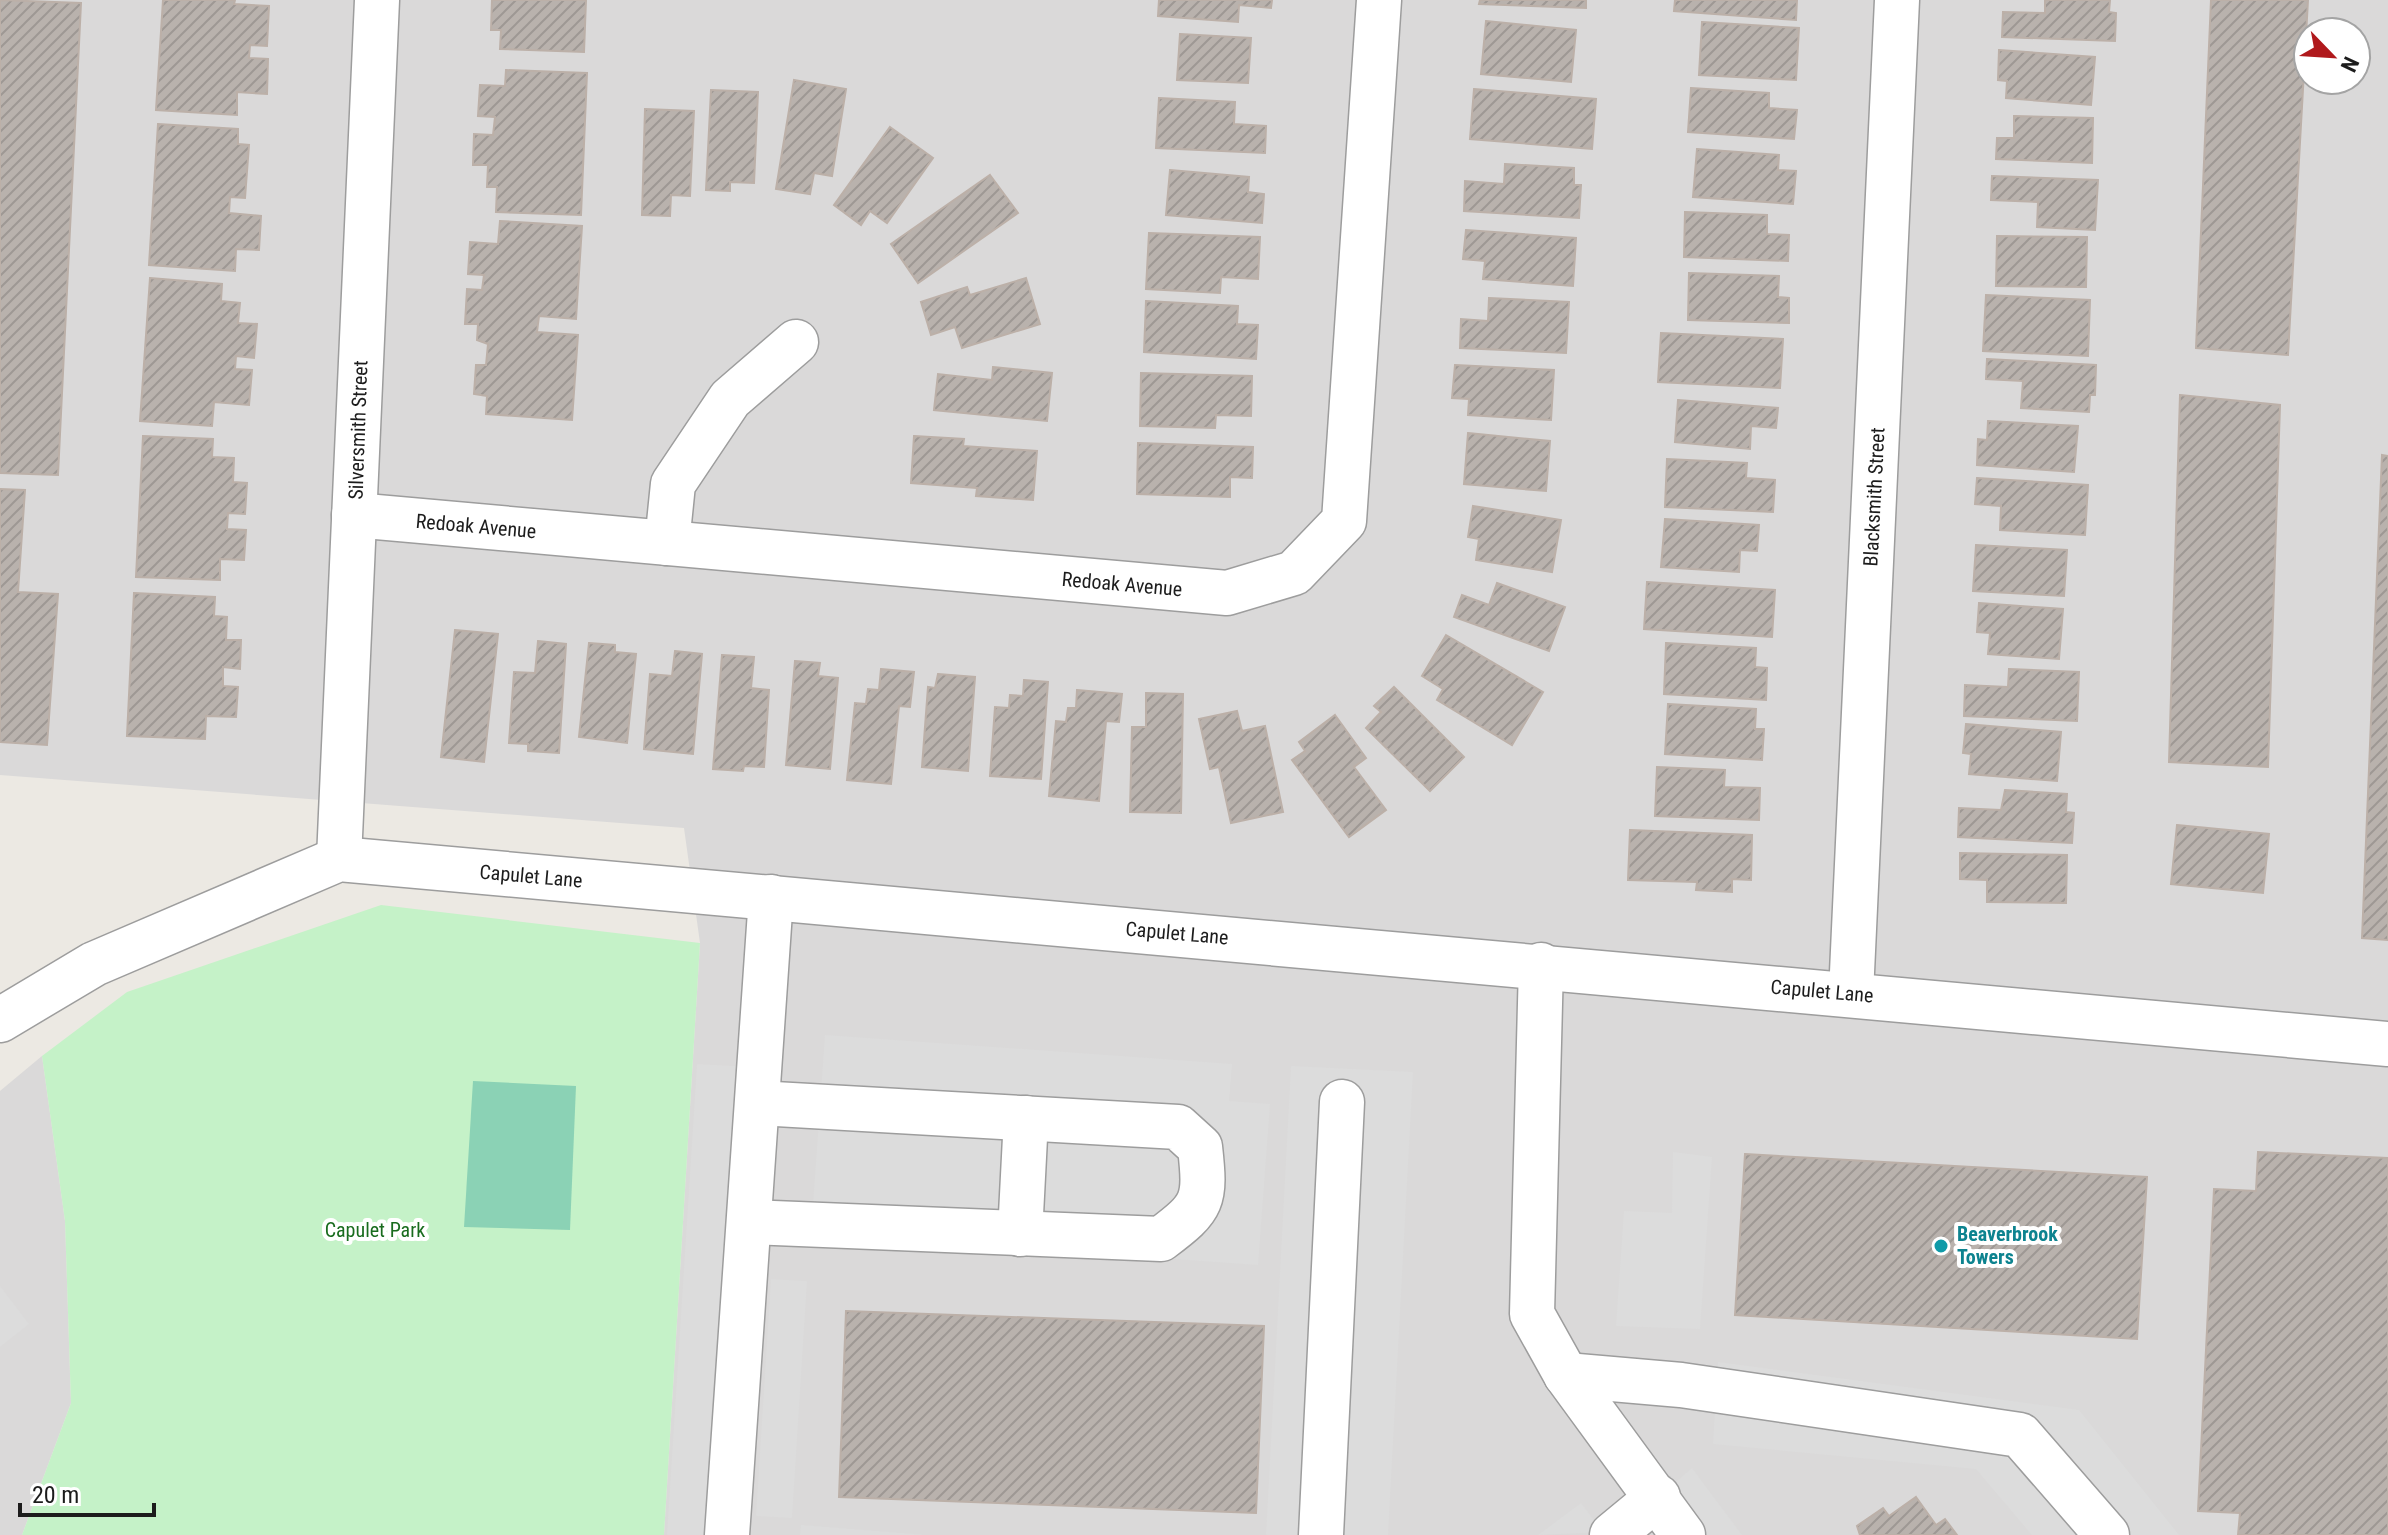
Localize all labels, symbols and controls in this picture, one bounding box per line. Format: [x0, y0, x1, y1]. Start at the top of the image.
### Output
north arrow [2292, 16, 2372, 96]
text: N [2335, 53, 2364, 76]
street label: Silversmith Street [344, 360, 372, 500]
street label: Blacksmith Street [1858, 427, 1890, 567]
street label: Redoak Avenue [415, 509, 537, 543]
street label: Redoak Avenue [1061, 567, 1183, 601]
street label: Capulet Lane [479, 860, 583, 892]
street label: Capulet Lane [1125, 917, 1229, 949]
street label: Capulet Lane [1770, 975, 1874, 1007]
park label: Capulet Park [325, 1218, 425, 1242]
place label: Beaverbrook Towers [1957, 1222, 2058, 1269]
marker: Beaverbrook Towers [1932, 1237, 1950, 1255]
scale bar [20, 1467, 154, 1517]
text: 20 m [32, 1481, 79, 1509]

